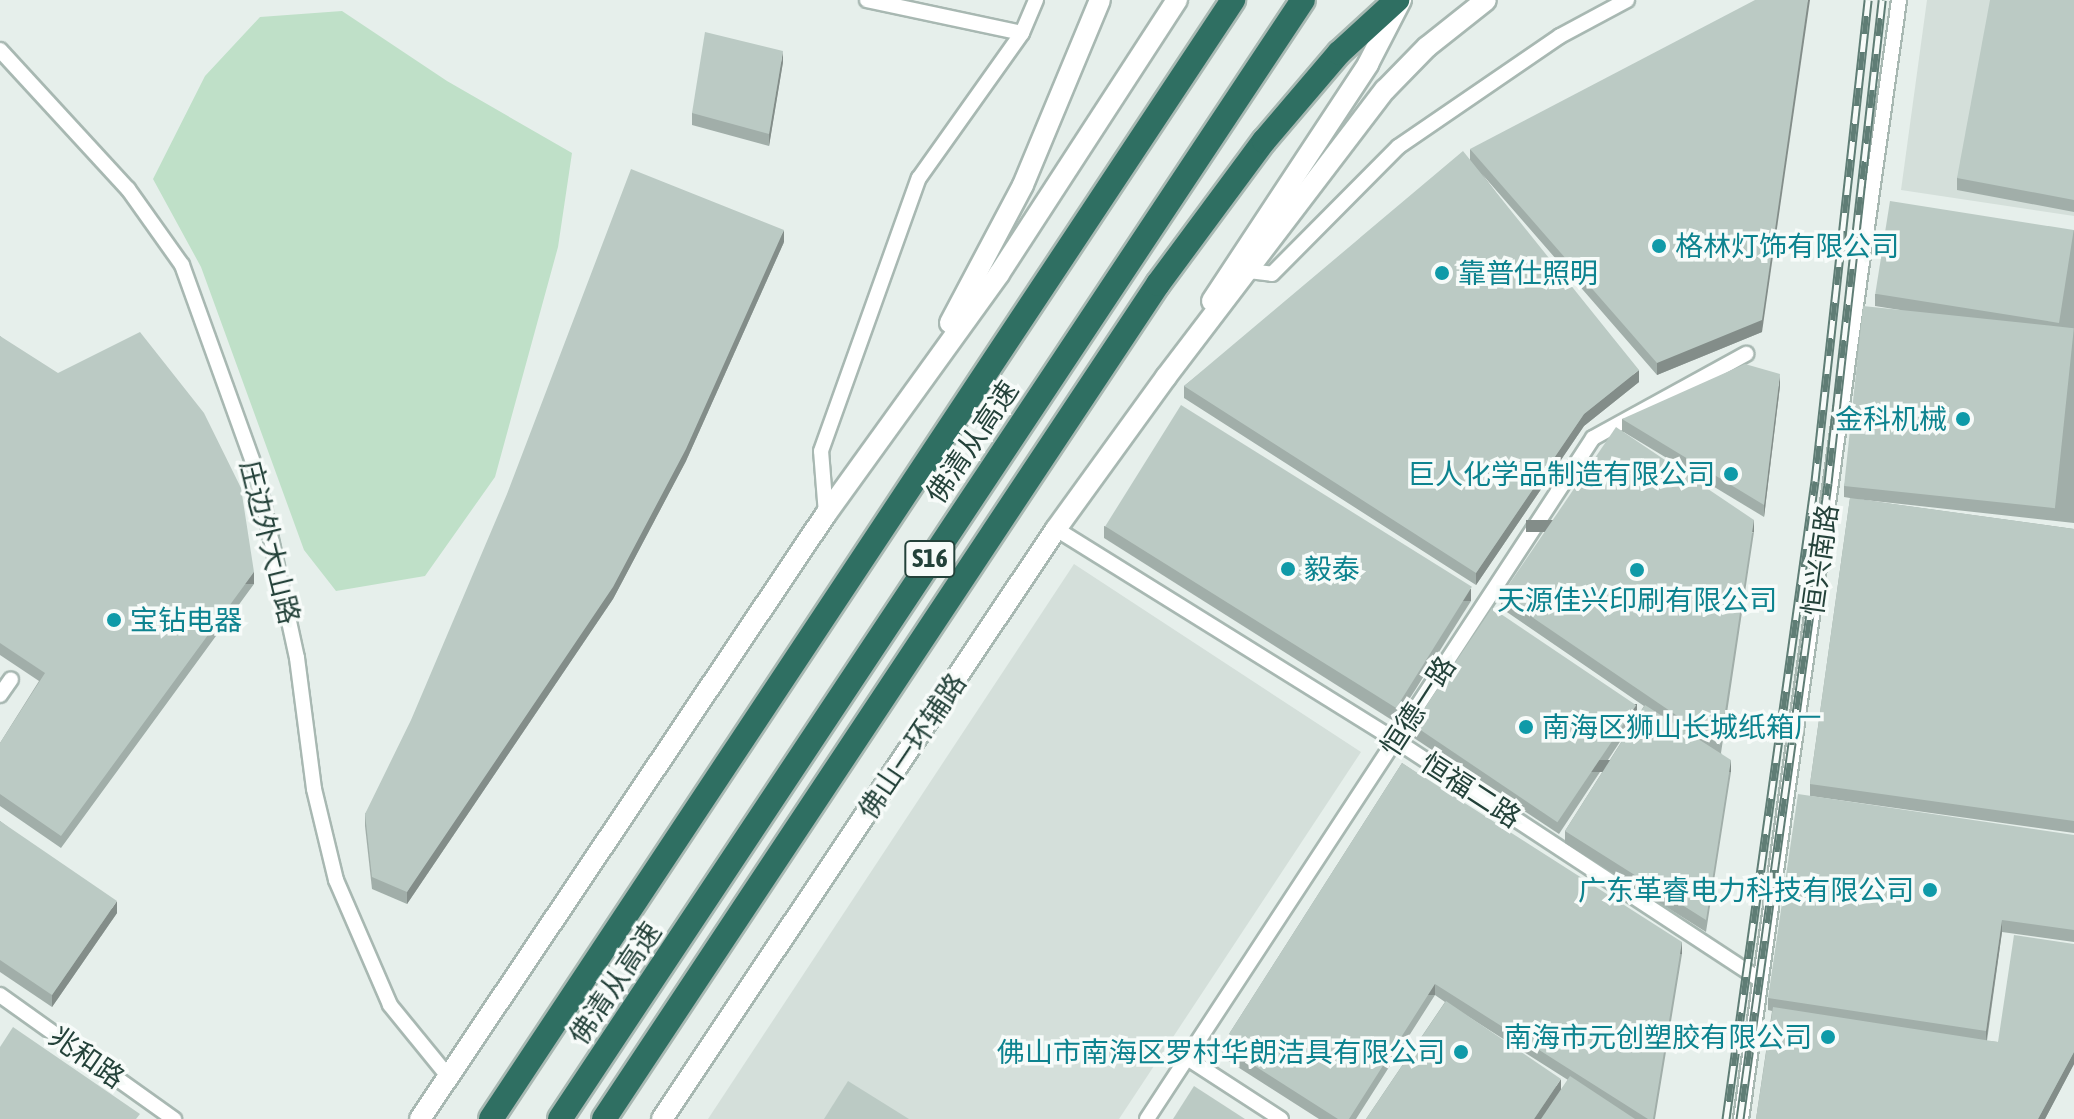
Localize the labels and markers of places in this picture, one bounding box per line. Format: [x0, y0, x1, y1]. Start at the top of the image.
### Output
place label: 格林灯饰有限公司 [1675, 229, 1899, 263]
marker: 格林灯饰有限公司 [1650, 237, 1668, 255]
place label: 靠普仕照明 [1458, 256, 1598, 290]
marker: 靠普仕照明 [1433, 264, 1451, 282]
place label: 金科机械 [1835, 402, 1947, 436]
marker: 金科机械 [1954, 410, 1972, 428]
place label: 巨人化学品制造有限公司 [1407, 457, 1715, 491]
marker: 巨人化学品制造有限公司 [1722, 465, 1740, 483]
place label: 毅泰 [1304, 552, 1360, 586]
marker: 毅泰 [1279, 560, 1297, 578]
marker: 天源佳兴印刷有限公司 [1628, 561, 1646, 579]
place label: 天源佳兴印刷有限公司 [1497, 583, 1777, 617]
place label: 宝钻电器 [130, 603, 242, 637]
marker: 宝钻电器 [105, 611, 123, 629]
place label: 南海区狮山长城纸箱厂 [1542, 710, 1822, 744]
marker: 南海区狮山长城纸箱厂 [1517, 718, 1535, 736]
place label: 广东革睿电力科技有限公司 [1578, 873, 1914, 907]
marker: 广东革睿电力科技有限公司 [1921, 881, 1939, 899]
place label: 南海市元创塑胶有限公司 [1504, 1020, 1812, 1054]
marker: 南海市元创塑胶有限公司 [1819, 1028, 1837, 1046]
place label: 佛山市南海区罗村华朗洁具有限公司 [997, 1035, 1445, 1069]
marker: 佛山市南海区罗村华朗洁具有限公司 [1452, 1043, 1470, 1061]

